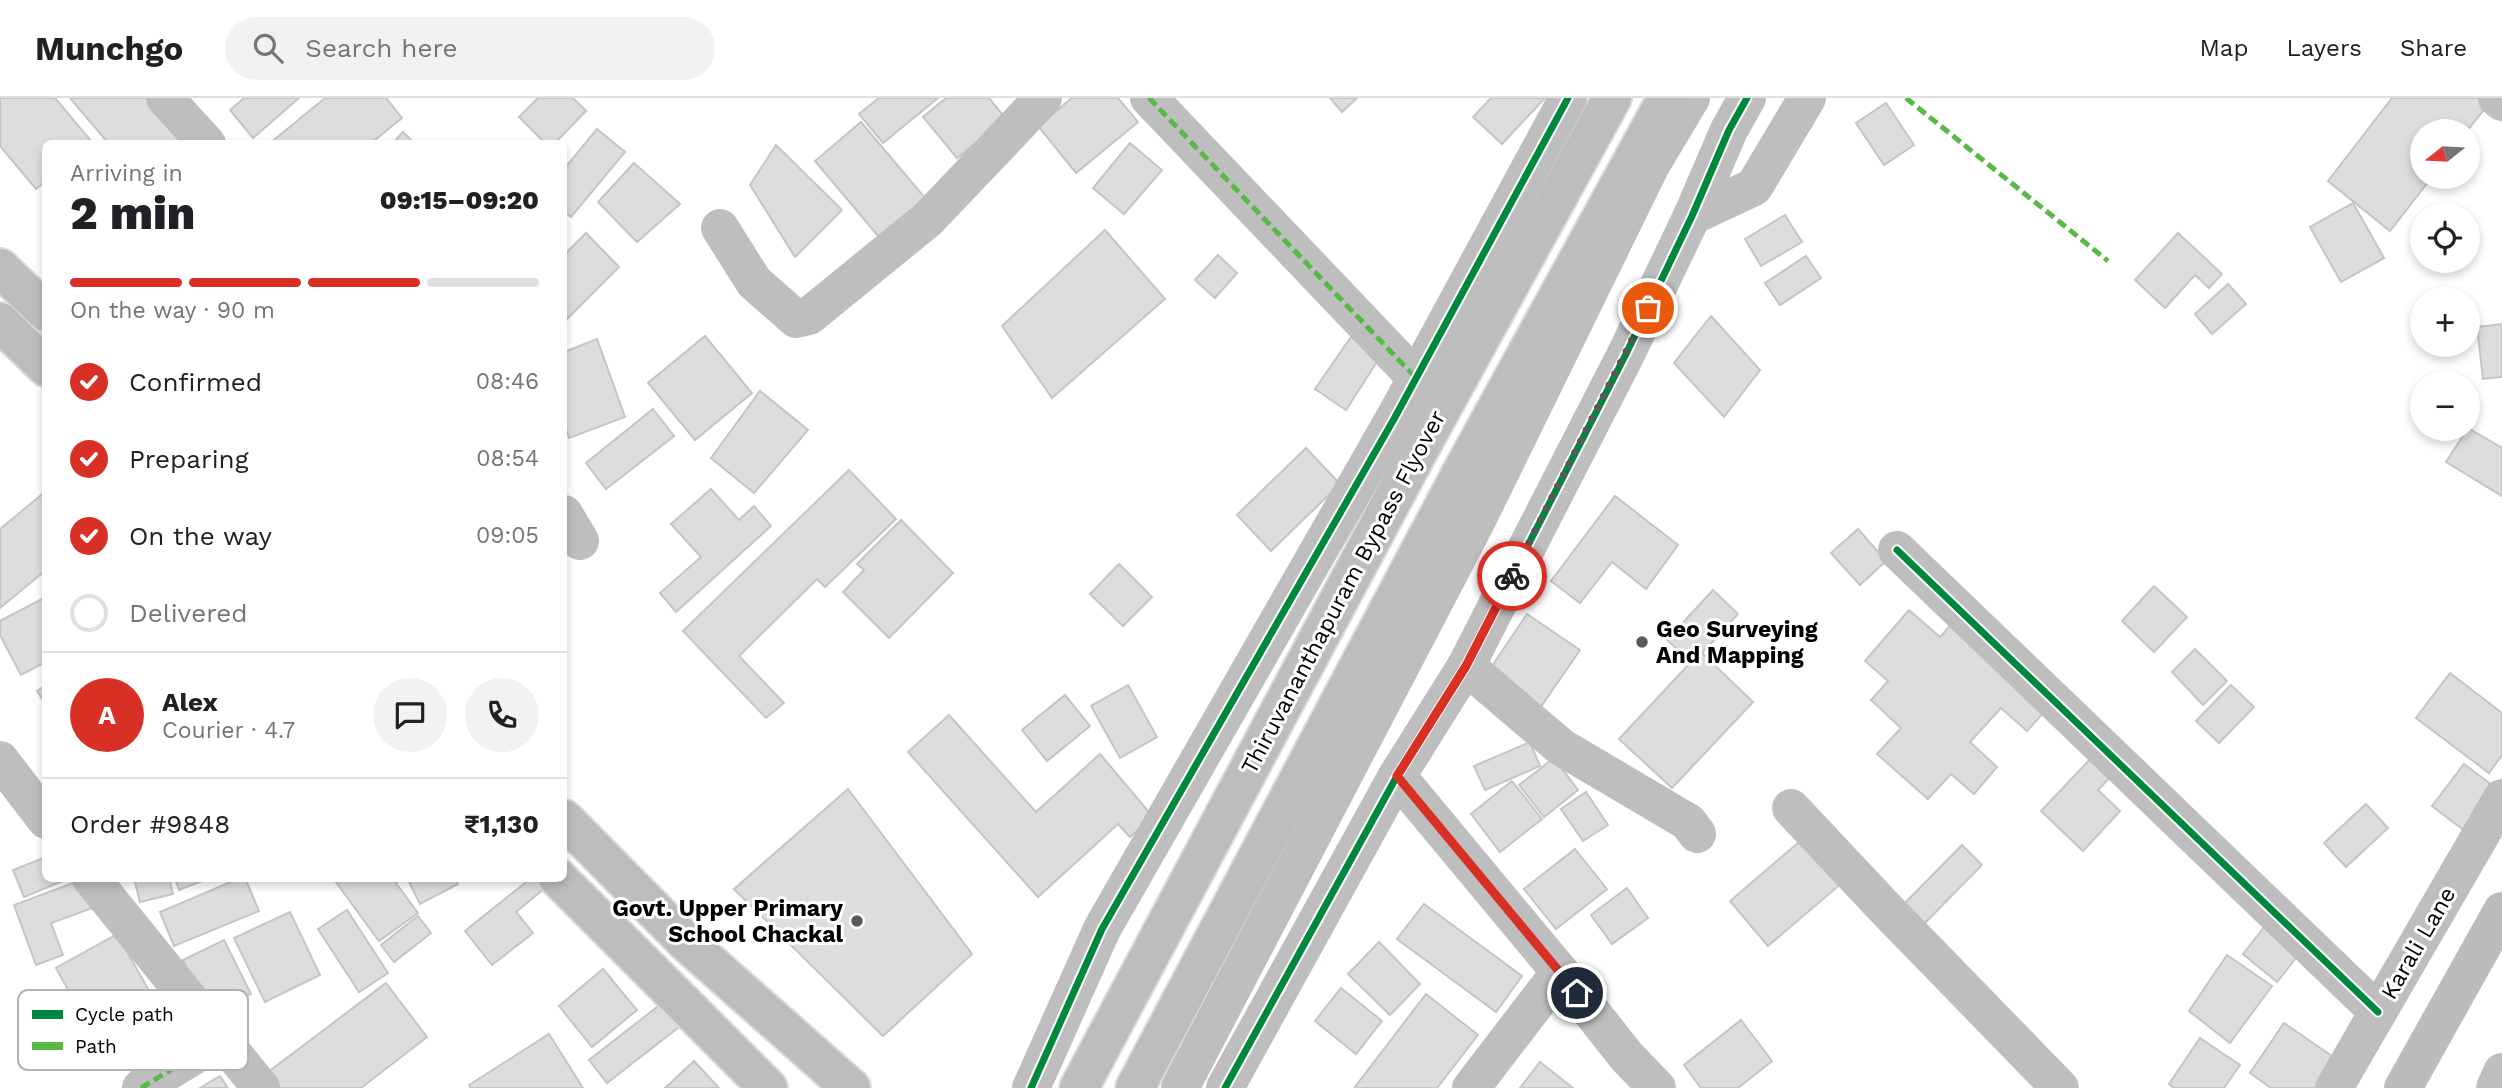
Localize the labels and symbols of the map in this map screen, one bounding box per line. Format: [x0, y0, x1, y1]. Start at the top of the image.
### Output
north arrow [2410, 119, 2480, 189]
pin [1618, 278, 1678, 338]
street label: Thiruvananthapuram Bypass Flyover [1236, 406, 1451, 779]
courier [1477, 541, 1547, 611]
place label: Geo Surveying And Mapping [1656, 616, 1818, 669]
marker: Geo Surveying And Mapping [1634, 634, 1650, 650]
street label: Karali Lane [2375, 882, 2461, 1004]
place label: Govt. Upper Primary School Chackal [612, 895, 843, 948]
marker: Govt. Upper Primary School Chackal [849, 913, 865, 929]
pin [1547, 963, 1607, 1023]
legend [18, 990, 248, 1070]
text: Cycle path [75, 1003, 174, 1026]
text: Path [75, 1035, 117, 1058]

